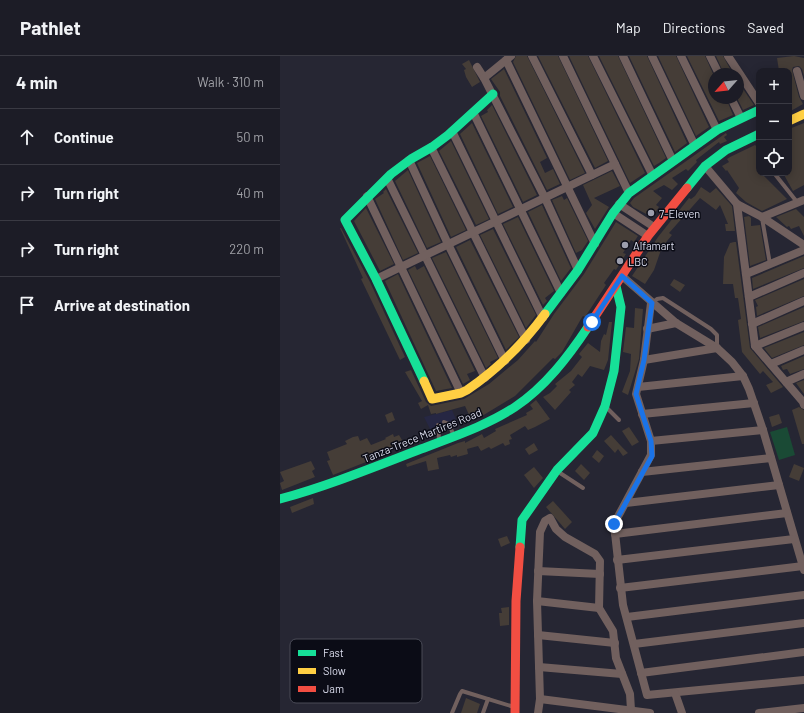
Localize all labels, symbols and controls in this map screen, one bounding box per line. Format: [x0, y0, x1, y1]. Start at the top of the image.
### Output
text: Pathlet [20, 16, 81, 39]
text: Map [616, 19, 641, 36]
text: Directions [663, 19, 725, 36]
text: Saved [747, 19, 784, 36]
north arrow [708, 68, 744, 104]
map controls [756, 68, 792, 176]
button: + [756, 68, 792, 104]
text: 4 min [16, 72, 58, 92]
text: Walk · 310 m [197, 74, 264, 90]
button: − [756, 104, 792, 140]
icon: ahead [16, 126, 38, 148]
text: Continue [54, 128, 114, 146]
text: 50 m [237, 129, 264, 145]
button: locate [756, 140, 792, 176]
icon: right [16, 182, 38, 204]
text: Turn right [54, 184, 119, 202]
text: 40 m [236, 185, 264, 201]
place label: 7-Eleven [659, 207, 700, 220]
marker: 7-Eleven [646, 208, 656, 218]
icon: right [16, 238, 38, 260]
place label: Alfamart [633, 239, 674, 252]
text: Turn right [54, 240, 119, 258]
marker: Alfamart [620, 240, 630, 250]
text: 220 m [229, 241, 264, 257]
place label: LBC [628, 255, 648, 268]
marker: LBC [615, 256, 625, 266]
icon: arrive [16, 294, 38, 316]
text: Arrive at destination [54, 296, 190, 314]
route start [583, 313, 601, 331]
street label: Tanza-Trece Martires Road [361, 405, 483, 465]
route end [605, 515, 623, 533]
legend [290, 639, 422, 703]
text: Fast [323, 646, 344, 659]
text: Slow [323, 664, 346, 677]
text: Jam [323, 682, 344, 695]

